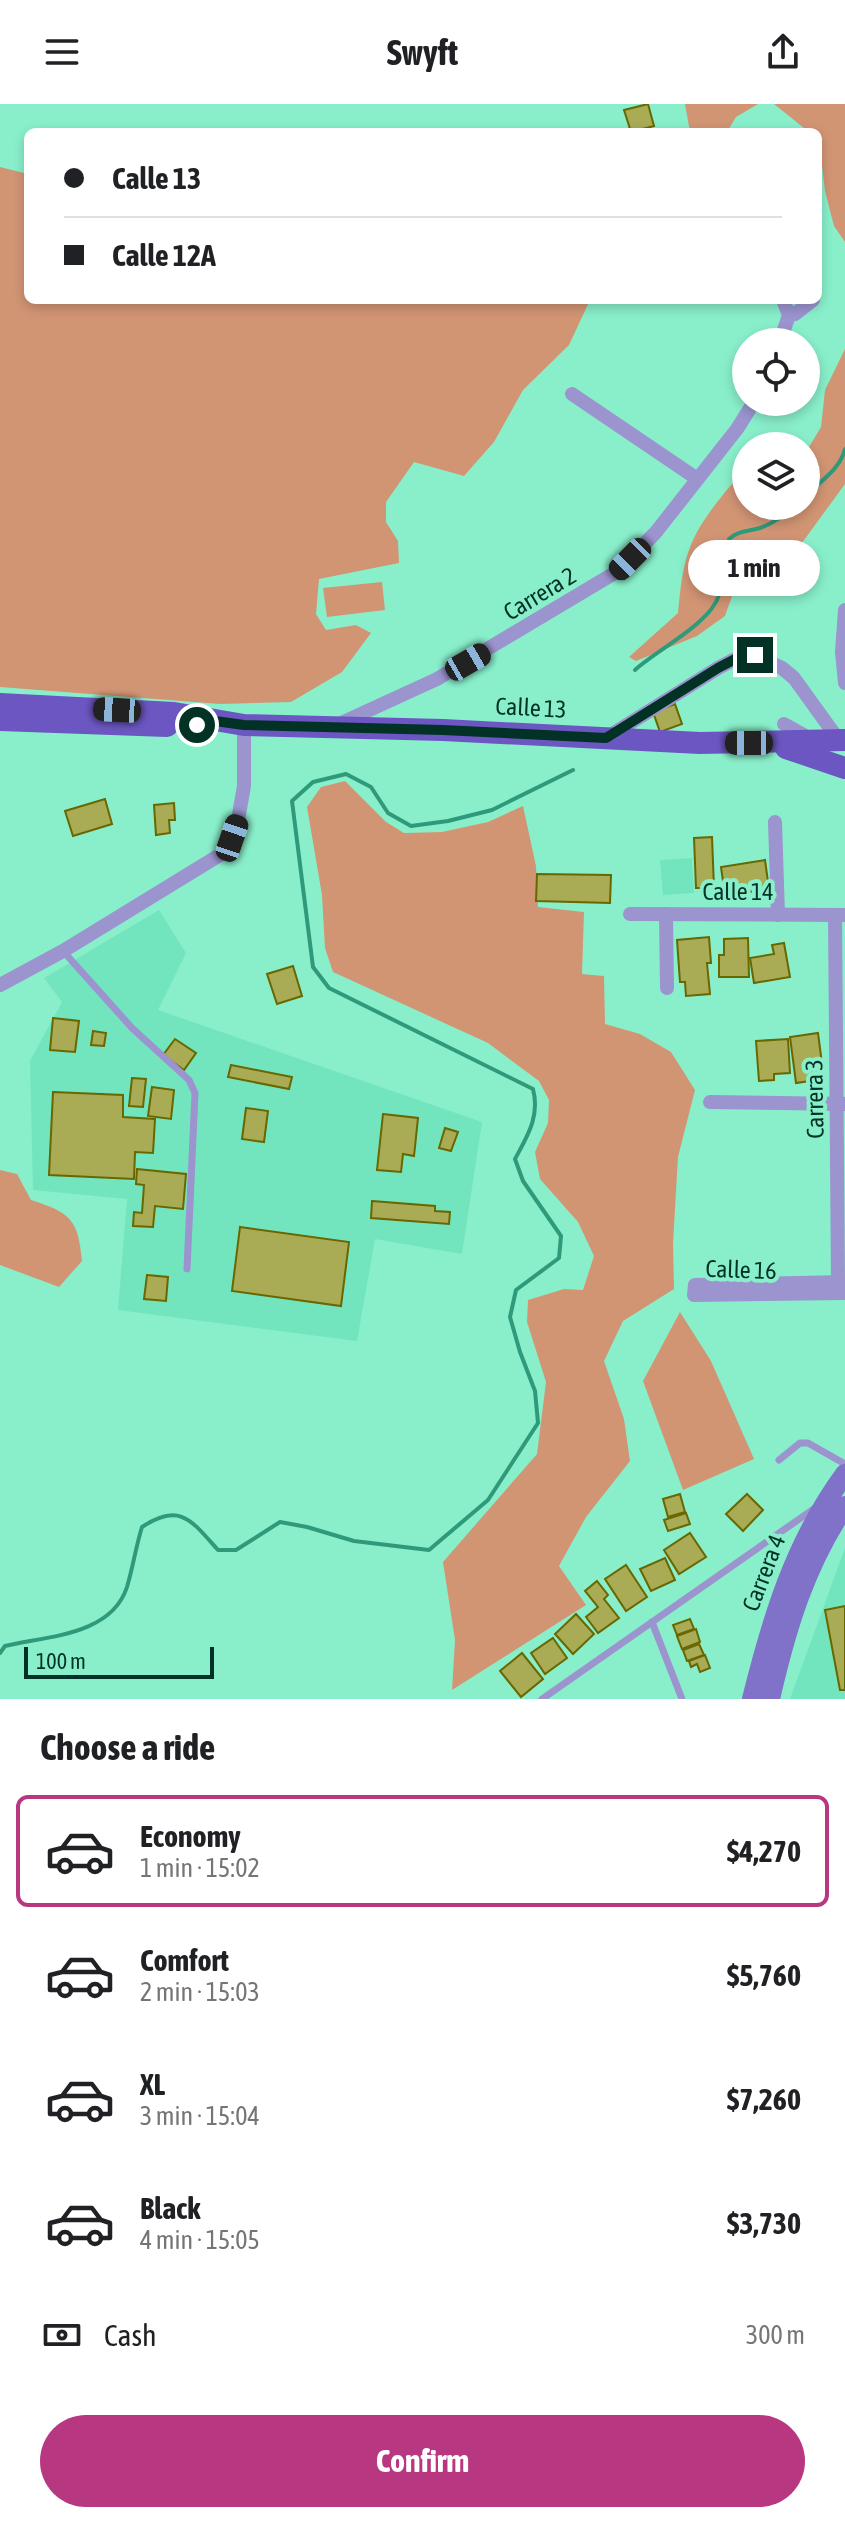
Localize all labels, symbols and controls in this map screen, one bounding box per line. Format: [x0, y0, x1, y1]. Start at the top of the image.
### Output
icon: menu [40, 30, 84, 74]
icon: share [761, 30, 805, 74]
text: Swyft [387, 31, 458, 73]
text: Calle 13 [112, 161, 201, 195]
text: Calle 12A [112, 238, 216, 272]
map controls [732, 328, 820, 520]
button: locate [732, 328, 820, 416]
button: layers [732, 432, 820, 520]
car [605, 534, 655, 584]
callout: 1 min [689, 539, 821, 595]
text: 1 min [727, 553, 781, 583]
street label: Carrera 2 [499, 562, 581, 626]
route end [737, 637, 773, 673]
car [441, 640, 495, 684]
street label: Calle 13 [495, 692, 567, 723]
car [92, 697, 142, 723]
route start [179, 707, 215, 743]
car [725, 731, 773, 755]
car [213, 811, 251, 865]
street label: Calle 14 [702, 878, 774, 905]
street label: Carrera 3 [800, 1059, 829, 1139]
street label: Calle 16 [705, 1255, 777, 1284]
street label: Carrera 4 [737, 1531, 790, 1615]
scale bar [24, 1643, 214, 1679]
text: 100 m [36, 1648, 86, 1674]
text: Choose a ride [40, 1726, 215, 1768]
icon: car [44, 1815, 116, 1887]
text: Economy [140, 1819, 241, 1853]
text: $4,270 [727, 1834, 801, 1868]
text: 1 min · 15:02 [140, 1853, 260, 1883]
icon: car [44, 1939, 116, 2011]
text: Comfort [140, 1943, 229, 1977]
text: $5,760 [727, 1958, 801, 1992]
text: 2 min · 15:03 [140, 1977, 260, 2007]
icon: car [44, 2063, 116, 2135]
text: XL [140, 2067, 165, 2101]
text: $7,260 [727, 2082, 801, 2116]
text: 3 min · 15:04 [140, 2101, 260, 2131]
icon: car [44, 2187, 116, 2259]
text: Black [140, 2191, 200, 2225]
text: $3,730 [727, 2206, 801, 2240]
text: 4 min · 15:05 [140, 2225, 260, 2255]
icon: cash [40, 2313, 84, 2357]
text: Cash [104, 2318, 157, 2352]
text: 300 m [746, 2320, 805, 2350]
button: Confirm [40, 2415, 805, 2507]

